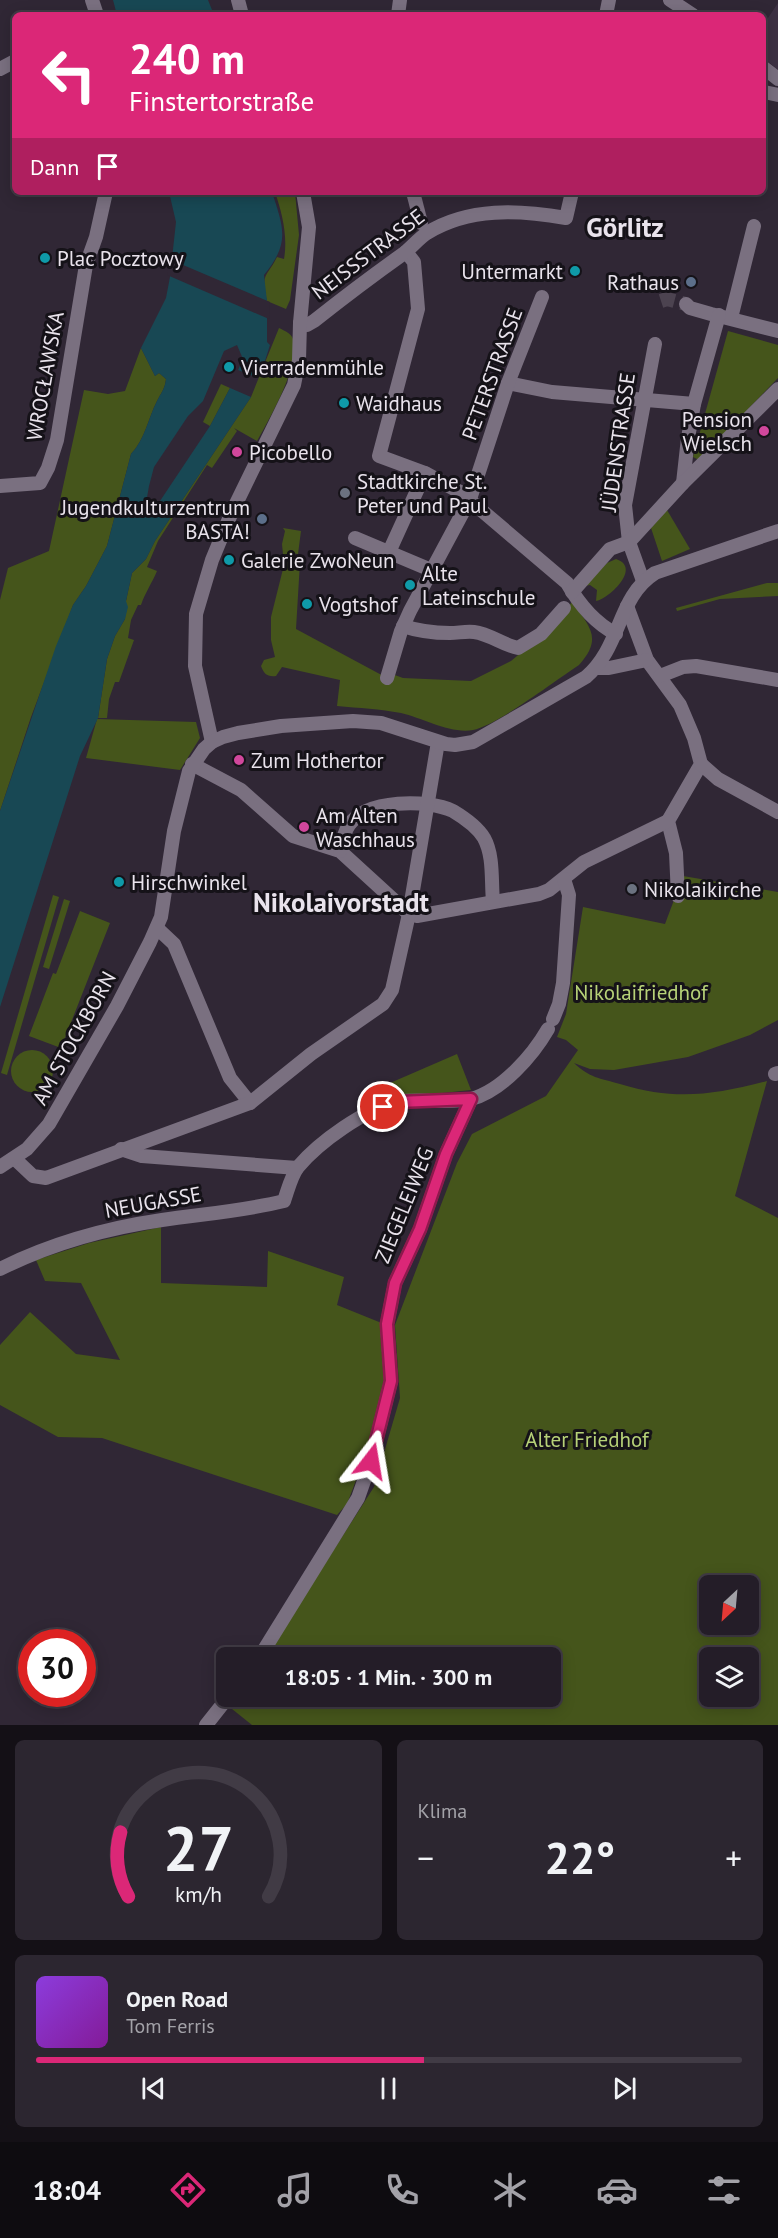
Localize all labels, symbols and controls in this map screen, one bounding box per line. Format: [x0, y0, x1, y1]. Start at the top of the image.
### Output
text: 240 m [129, 31, 245, 86]
icon: left [30, 36, 108, 114]
text: Finstertorstraße [129, 84, 314, 118]
icon: arrive [91, 150, 124, 183]
text: Dann [30, 153, 79, 181]
street label: NEISSSTRASSE [306, 203, 430, 305]
district label: Görlitz [586, 210, 664, 244]
place label: Plac Pocztowy [57, 245, 184, 272]
marker: Plac Pocztowy [38, 251, 52, 265]
place label: Untermarkt [461, 258, 563, 285]
marker: Untermarkt [568, 264, 582, 278]
place label: Rathaus [607, 269, 679, 296]
marker: Rathaus [684, 275, 698, 289]
street label: PETERSTRASSE [456, 304, 528, 444]
street label: WROCŁAWSKA [20, 308, 70, 443]
place label: Vierradenmühle [240, 354, 384, 381]
marker: Vierradenmühle [222, 360, 236, 374]
street label: JÜDENSTRASSE [595, 371, 641, 514]
place label: Waidhaus [356, 390, 442, 417]
marker: Waidhaus [337, 396, 351, 410]
place label: Pension Wielsch [682, 406, 752, 457]
marker: Pension Wielsch [757, 424, 771, 438]
place label: Picobello [249, 439, 332, 466]
marker: Picobello [230, 445, 244, 459]
place label: Stadtkirche St. Peter und Paul [357, 468, 488, 519]
marker: Stadtkirche St. Peter und Paul [338, 486, 352, 500]
place label: Jugendkulturzentrum BASTA! [60, 494, 250, 545]
marker: Jugendkulturzentrum BASTA! [255, 512, 269, 526]
place label: Galerie ZwoNeun [241, 547, 395, 574]
marker: Galerie ZwoNeun [222, 553, 236, 567]
place label: Alte Lateinschule [422, 560, 535, 611]
marker: Alte Lateinschule [403, 578, 417, 592]
place label: Vogtshof [318, 591, 399, 618]
marker: Vogtshof [300, 597, 314, 611]
place label: Zum Hothertor [251, 747, 384, 774]
marker: Zum Hothertor [232, 753, 246, 767]
place label: Am Alten Waschhaus [316, 802, 415, 853]
marker: Am Alten Waschhaus [297, 820, 311, 834]
place label: Hirschwinkel [131, 869, 247, 896]
marker: Hirschwinkel [112, 875, 126, 889]
place label: Nikolaikirche [644, 876, 761, 903]
marker: Nikolaikirche [625, 882, 639, 896]
district label: Nikolaivorstadt [253, 885, 430, 919]
street label: AM STOCKBORN [26, 966, 122, 1110]
park label: Nikolaifriedhof [574, 979, 709, 1006]
pin [357, 1081, 408, 1132]
icon: arrive [366, 1090, 399, 1123]
street label: ZIEGELEIWEG [369, 1143, 439, 1267]
street label: NEUGASSE [103, 1180, 203, 1224]
park label: Alter Friedhof [525, 1426, 650, 1453]
position arrow [339, 1429, 403, 1493]
north arrow [699, 1575, 759, 1635]
map controls [699, 1575, 759, 1707]
speed limit sign: 30 [18, 1629, 96, 1707]
button: layers [699, 1647, 759, 1707]
text: 18:05 · 1 Min. · 300 m [285, 1663, 492, 1691]
text: Klima [418, 1798, 467, 1824]
text: 27 [163, 1807, 234, 1888]
text: 22° [544, 1828, 615, 1886]
text: − [418, 1836, 434, 1879]
text: + [725, 1836, 742, 1879]
text: km/h [175, 1880, 222, 1908]
text: Open Road [126, 1985, 228, 2013]
text: Tom Ferris [126, 2013, 215, 2039]
icon: previous [137, 2072, 170, 2105]
icon: pause [372, 2072, 405, 2105]
icon: next [608, 2072, 641, 2105]
icon: directions [167, 2169, 209, 2211]
icon: music [274, 2169, 316, 2211]
icon: phone [381, 2169, 423, 2211]
icon: climate [489, 2169, 531, 2211]
icon: car [596, 2169, 638, 2211]
icon: filters [703, 2169, 745, 2211]
text: 18:04 [33, 2173, 101, 2207]

